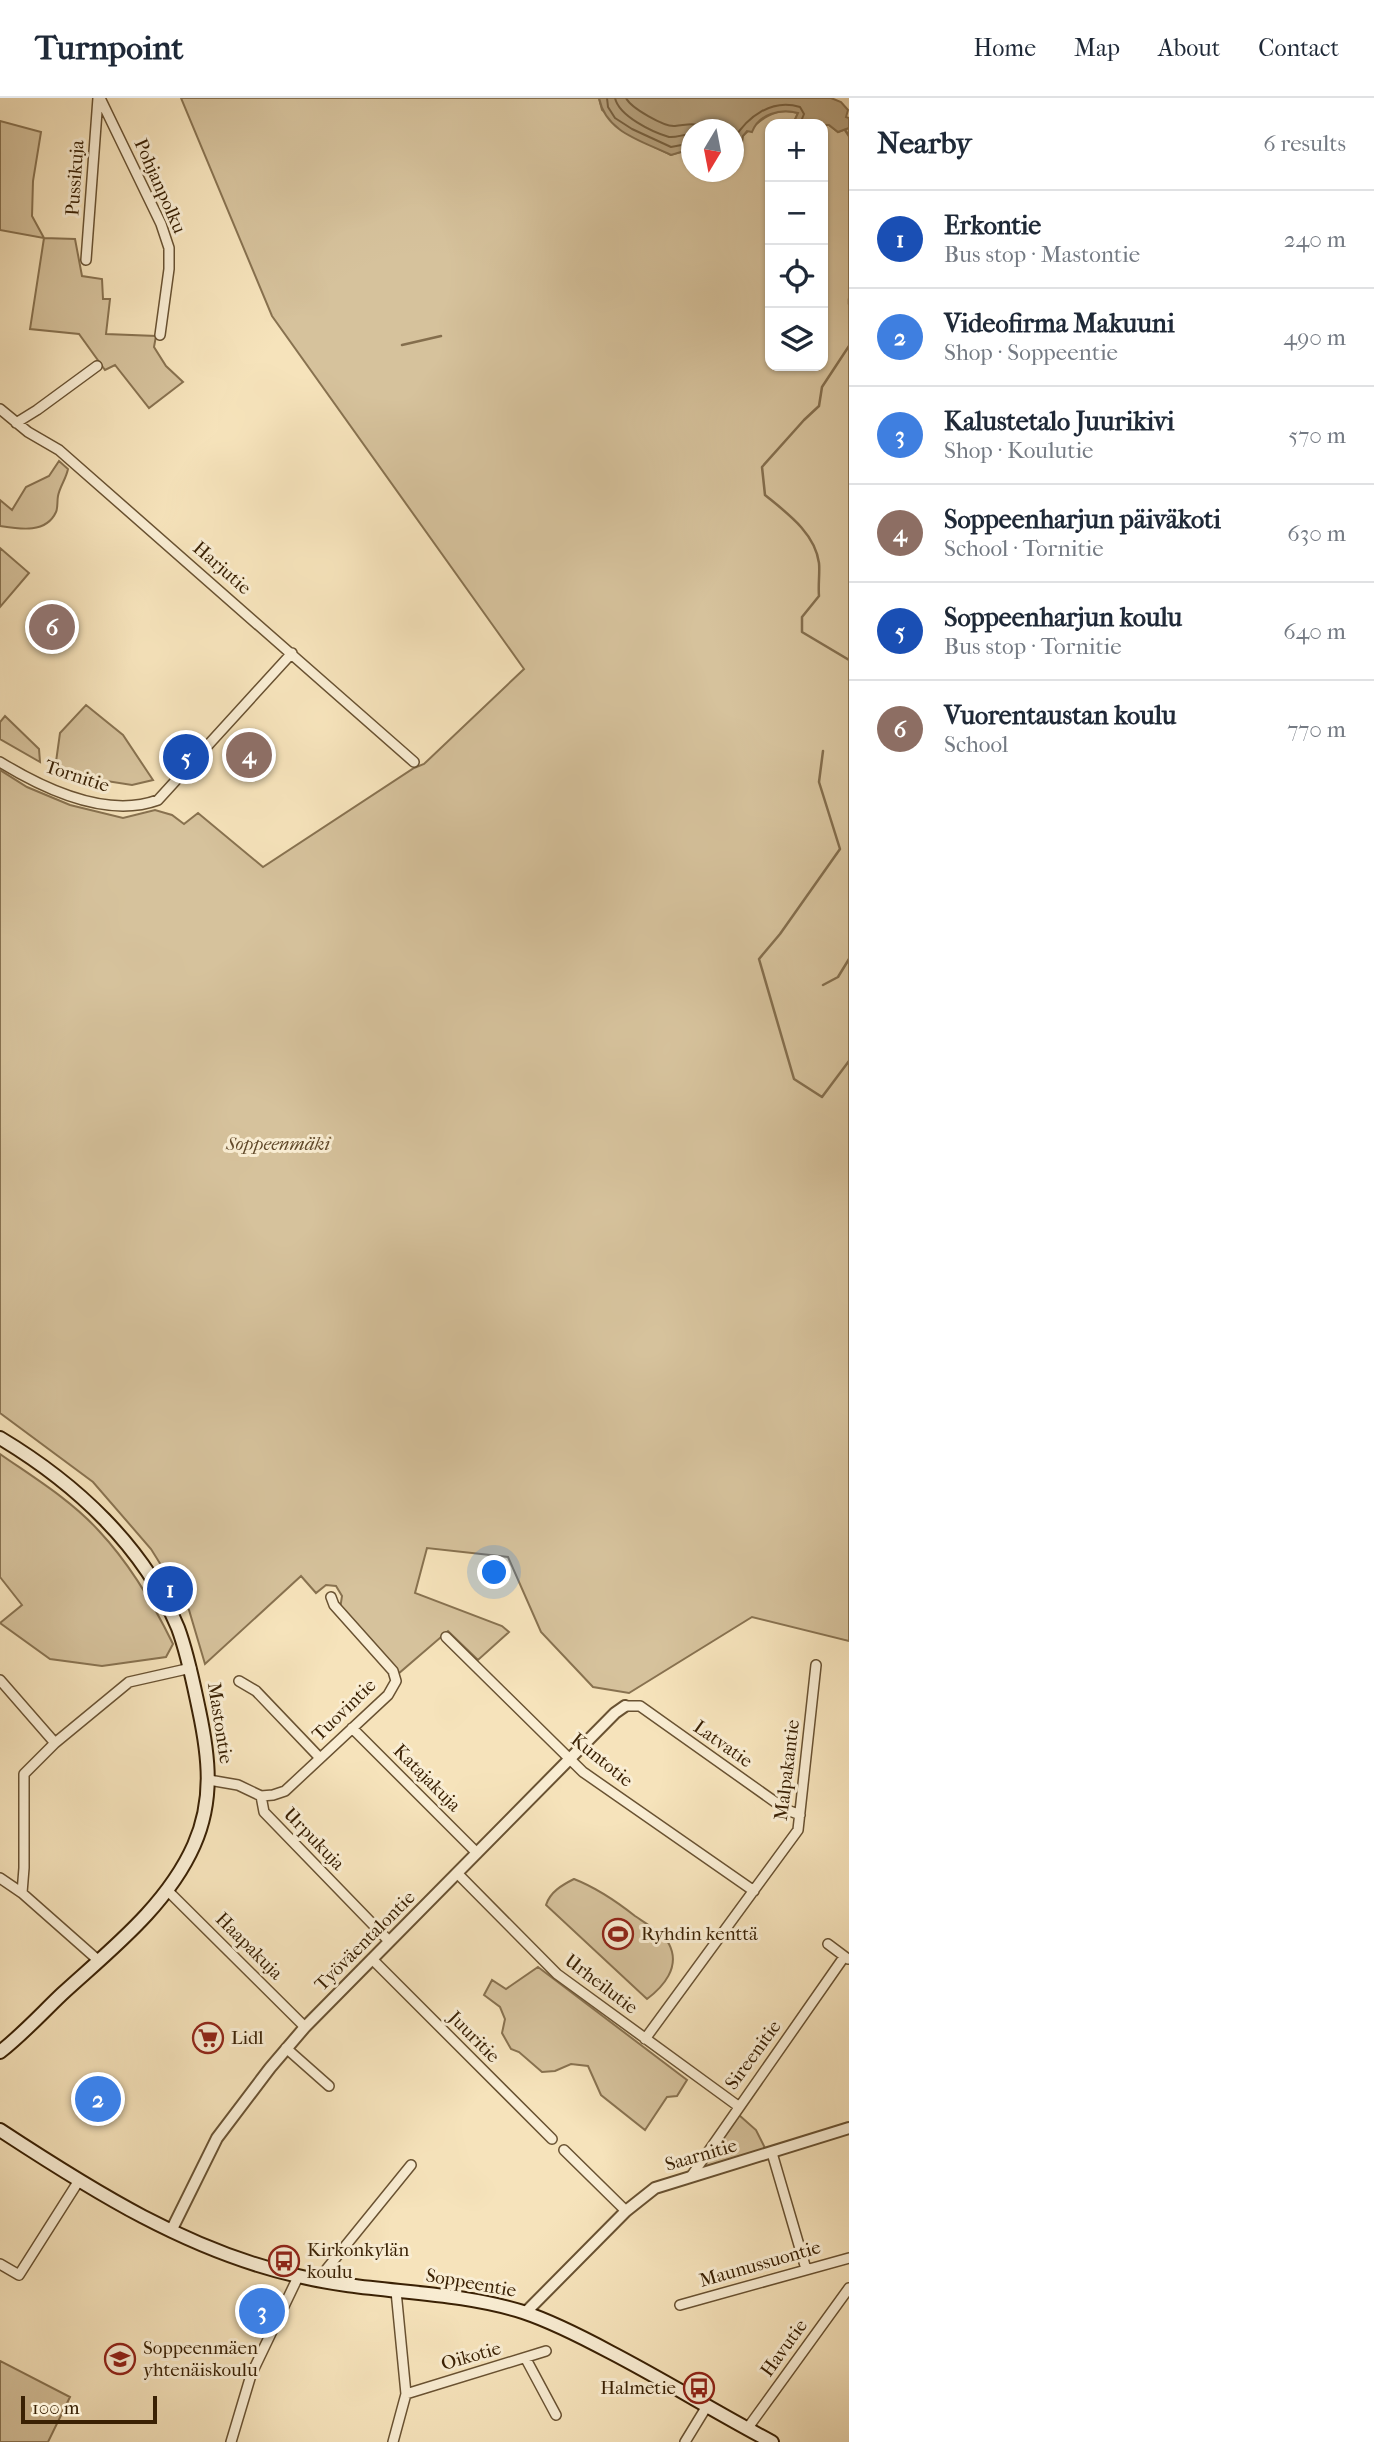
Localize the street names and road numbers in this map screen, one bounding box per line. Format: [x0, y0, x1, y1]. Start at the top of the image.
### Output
street label: Pohjanpolku [129, 135, 191, 237]
street label: Pussikuja [61, 139, 89, 217]
street label: Harjutie [189, 537, 255, 599]
street label: Tornitie [42, 755, 112, 797]
street label: Tuovintie [308, 1674, 380, 1746]
street label: Mastontie [203, 1681, 237, 1765]
street label: Latvatie [689, 1716, 757, 1772]
street label: Malpakantie [770, 1718, 804, 1822]
street label: Kuntotie [567, 1728, 637, 1792]
street label: Katajakuja [389, 1740, 465, 1816]
street label: Urpukuja [279, 1803, 349, 1875]
street label: Työväentalontie [310, 1886, 420, 1996]
street label: Haapakuja [211, 1908, 287, 1984]
street label: Urheilutie [560, 1949, 642, 2019]
street label: Juuritie [442, 2005, 504, 2067]
street label: Sireenitie [721, 2016, 785, 2094]
street label: Saarnitie [663, 2134, 739, 2176]
street label: Maunussuontie [697, 2236, 823, 2292]
street label: Soppeentie [424, 2264, 518, 2302]
street label: Havutie [756, 2315, 812, 2381]
street label: Oikotie [438, 2337, 504, 2375]

